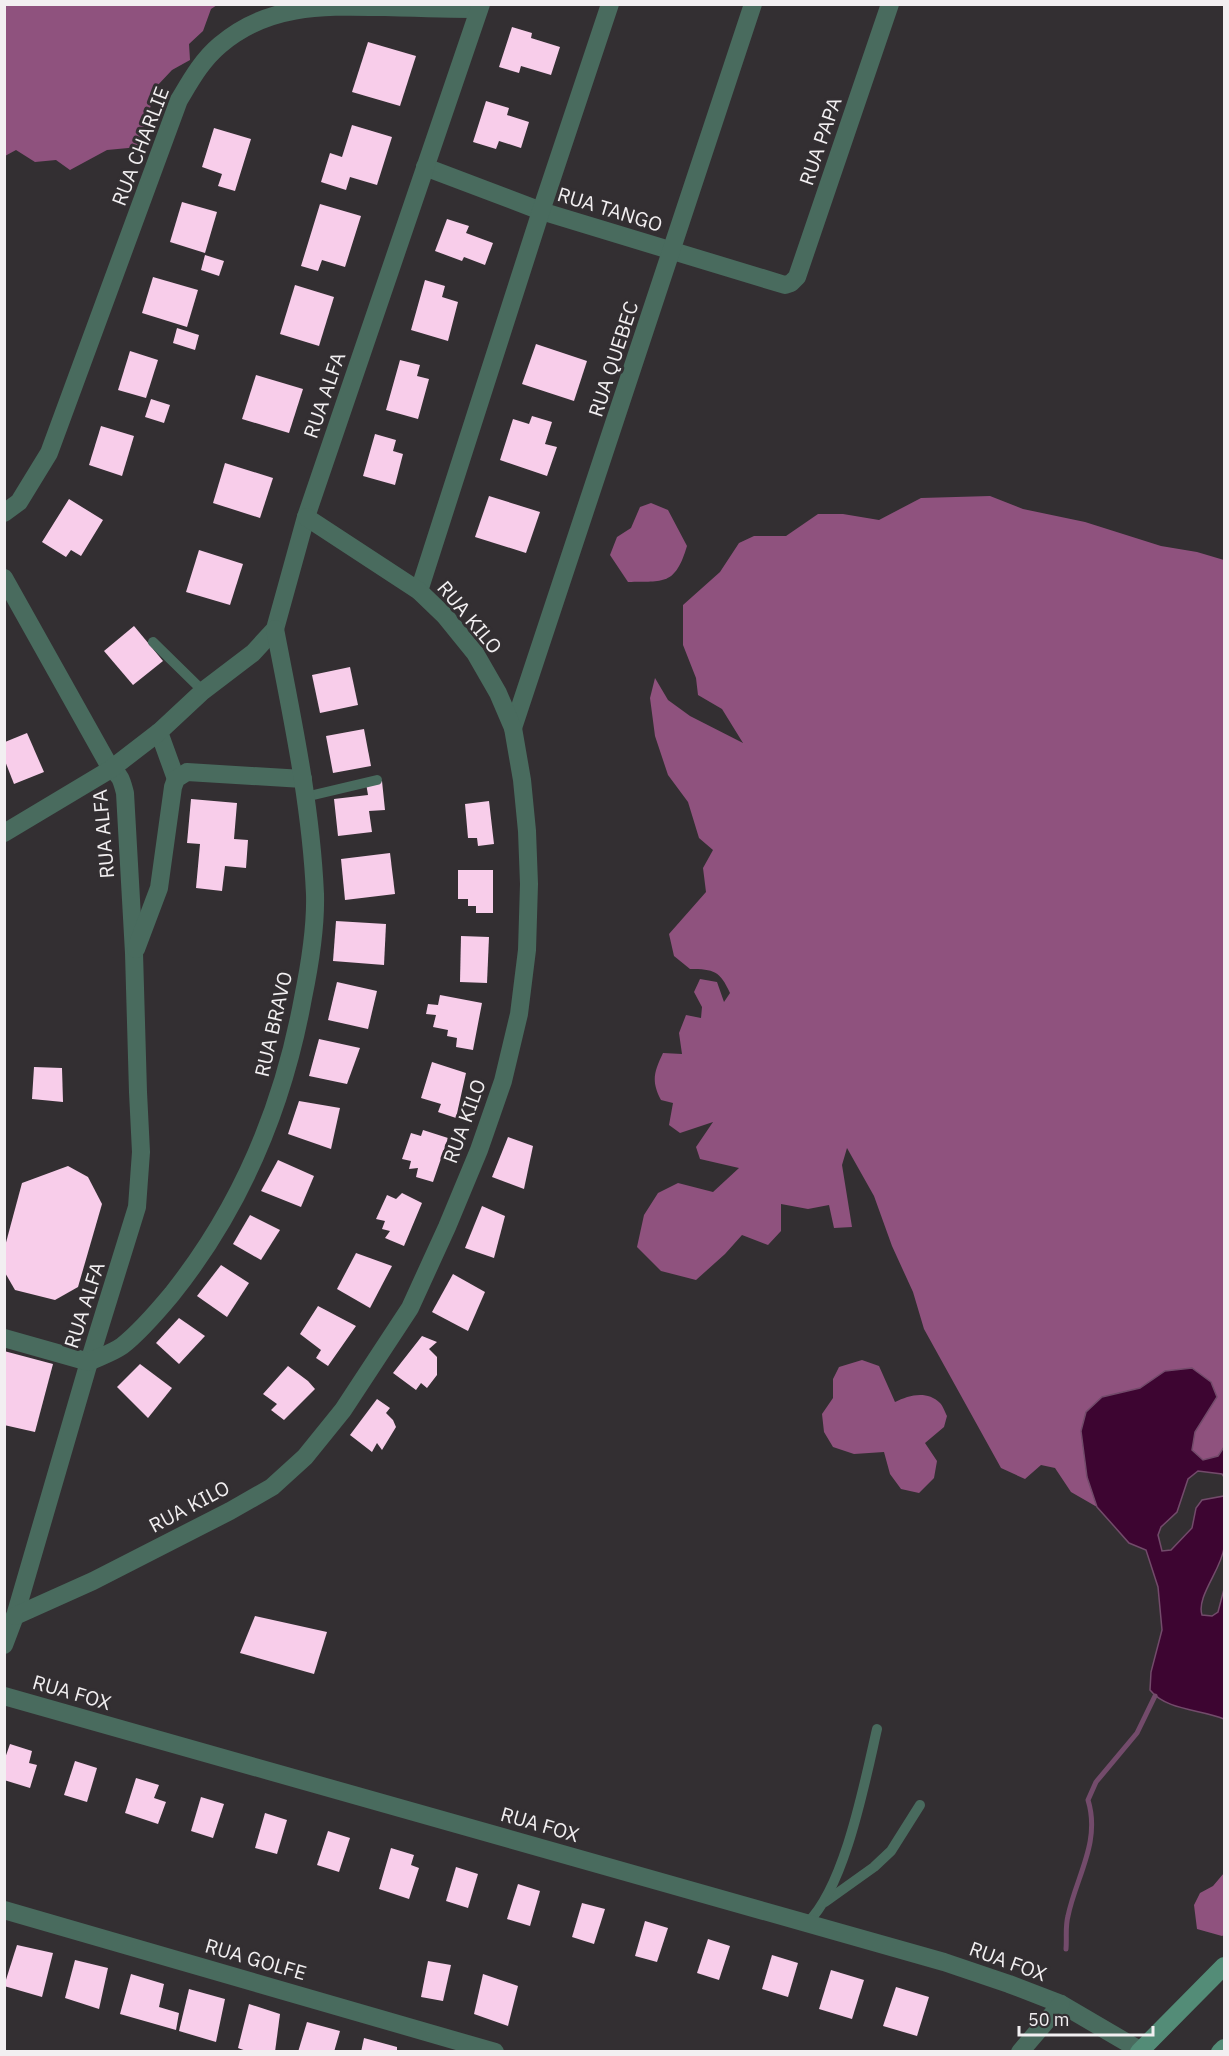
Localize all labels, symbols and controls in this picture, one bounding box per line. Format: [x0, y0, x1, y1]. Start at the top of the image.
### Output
street label: RUA CHARLIE [105, 83, 175, 209]
street label: RUA PAPA [792, 93, 848, 189]
street label: RUA TANGO [554, 180, 666, 238]
street label: RUA QUEBEC [582, 298, 644, 420]
street label: RUA ALFA [297, 348, 351, 442]
street label: RUA KILO [431, 575, 509, 659]
street label: RUA ALFA [86, 788, 120, 880]
street label: RUA BRAVO [248, 969, 298, 1079]
street label: RUA KILO [436, 1075, 492, 1167]
street label: RUA ALFA [57, 1258, 111, 1352]
street label: RUA KILO [144, 1474, 234, 1538]
street label: RUA FOX [30, 1668, 114, 1716]
street label: RUA FOX [498, 1800, 582, 1848]
street label: RUA GOLFE [202, 1932, 310, 1986]
street label: RUA FOX [966, 1935, 1050, 1987]
scale bar [1019, 1999, 1152, 2037]
text: 50 m [1028, 2008, 1070, 2031]

